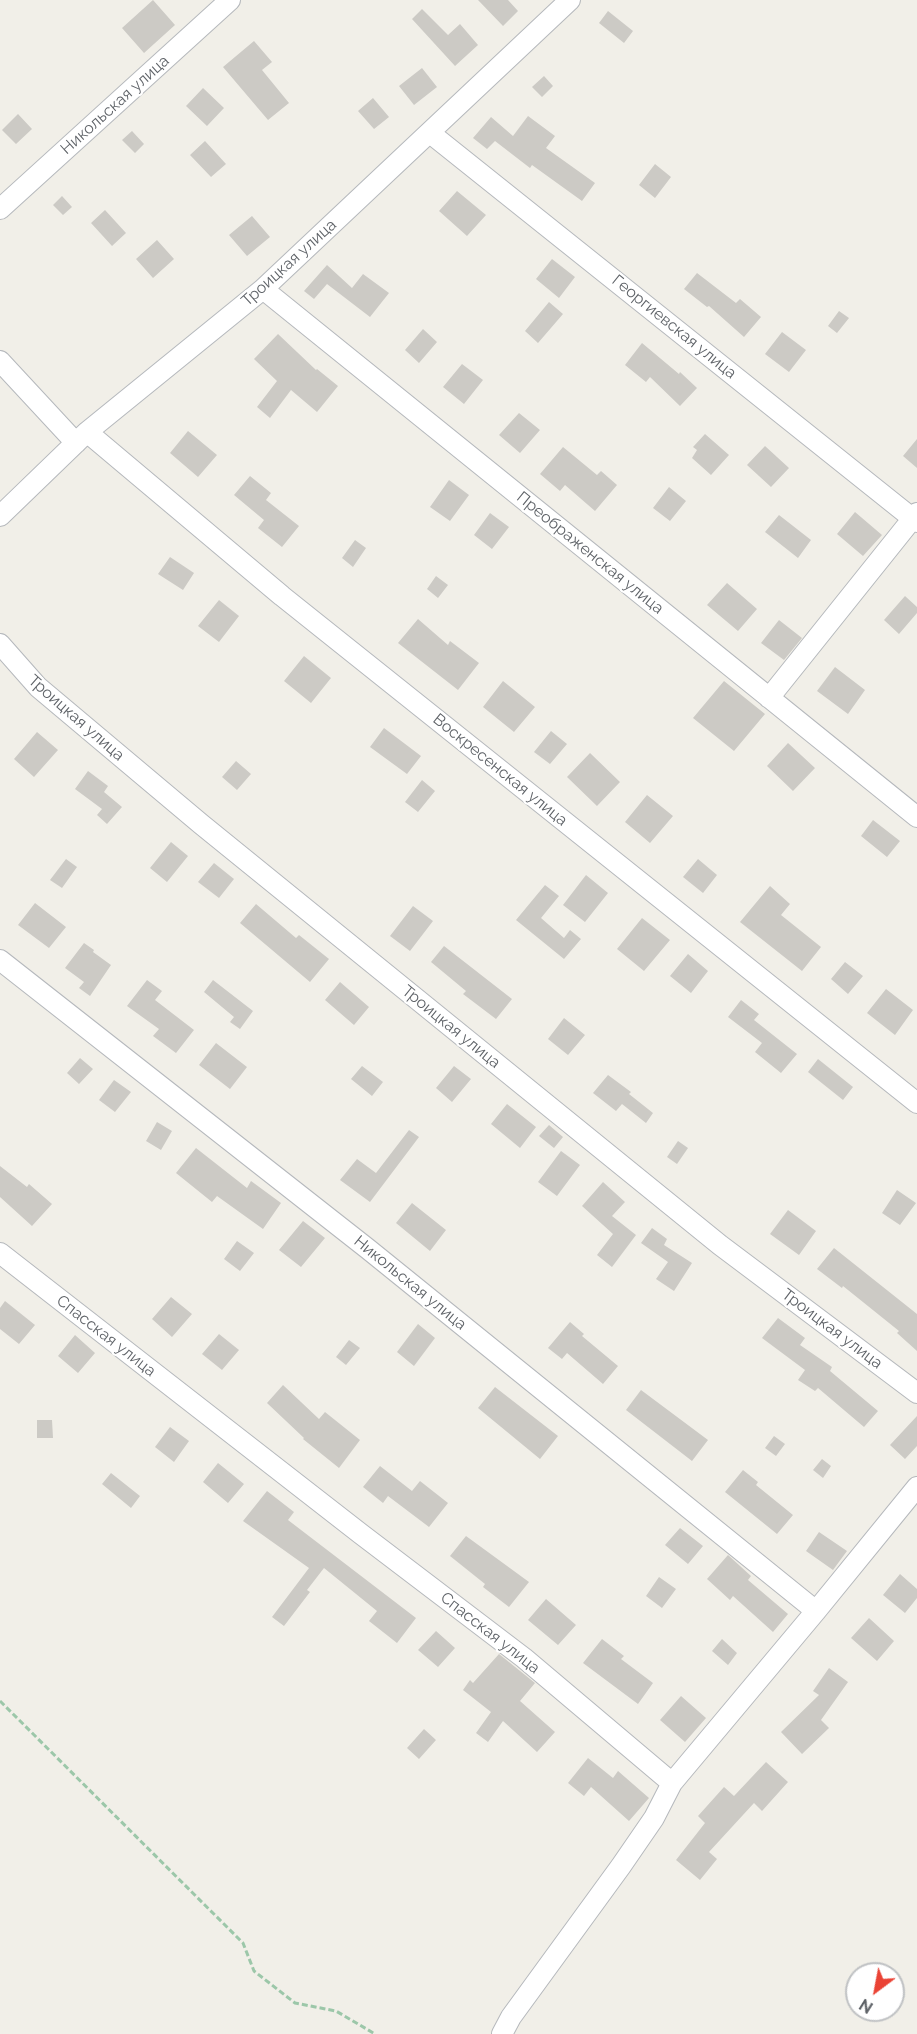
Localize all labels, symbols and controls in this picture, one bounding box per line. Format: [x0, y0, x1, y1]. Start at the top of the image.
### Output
street label: Никольская улица [57, 51, 173, 159]
street label: Троицкая улица [238, 215, 340, 311]
street label: Георгиевская улица [608, 271, 740, 383]
street label: Преображенская улица [513, 488, 667, 618]
street label: Троицкая улица [24, 671, 128, 765]
street label: Воскресенская улица [429, 710, 571, 830]
street label: Троицкая улица [398, 981, 504, 1073]
street label: Никольская улица [350, 1232, 470, 1334]
street label: Троицкая улица [778, 1285, 886, 1373]
street label: Спасская улица [52, 1291, 160, 1381]
street label: Спасская улица [436, 1588, 544, 1678]
north arrow [845, 1962, 905, 2022]
text: N [856, 1995, 876, 2017]

